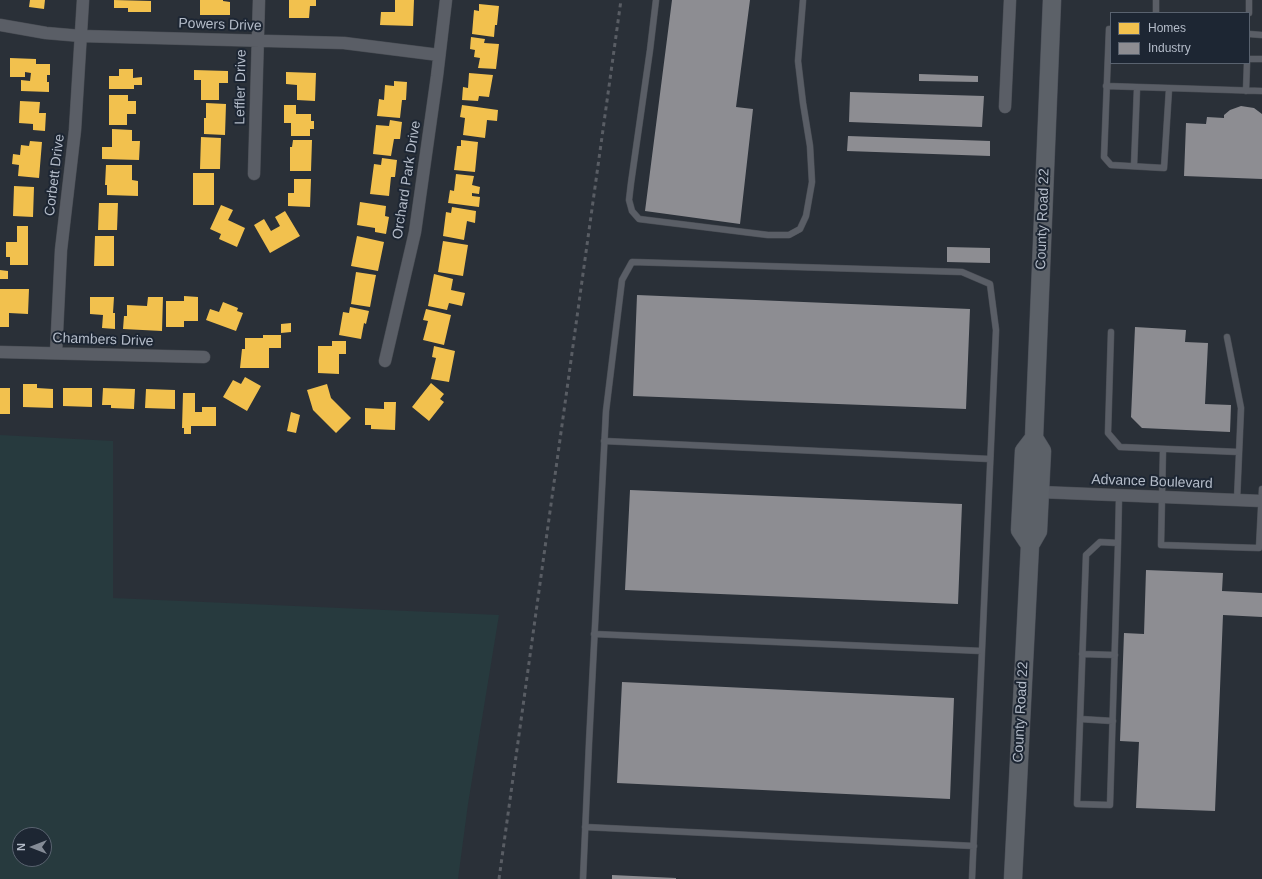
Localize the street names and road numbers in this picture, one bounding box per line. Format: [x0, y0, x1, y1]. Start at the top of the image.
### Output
street label: Powers Drive [178, 15, 262, 35]
street label: Leffler Drive [232, 49, 250, 125]
street label: Orchard Park Drive [389, 120, 425, 240]
street label: Corbett Drive [42, 133, 68, 217]
street label: County Road 22 [1033, 168, 1053, 270]
street label: Chambers Drive [52, 330, 154, 350]
street label: Advance Boulevard [1091, 471, 1213, 493]
street label: County Road 22 [1010, 661, 1032, 763]

